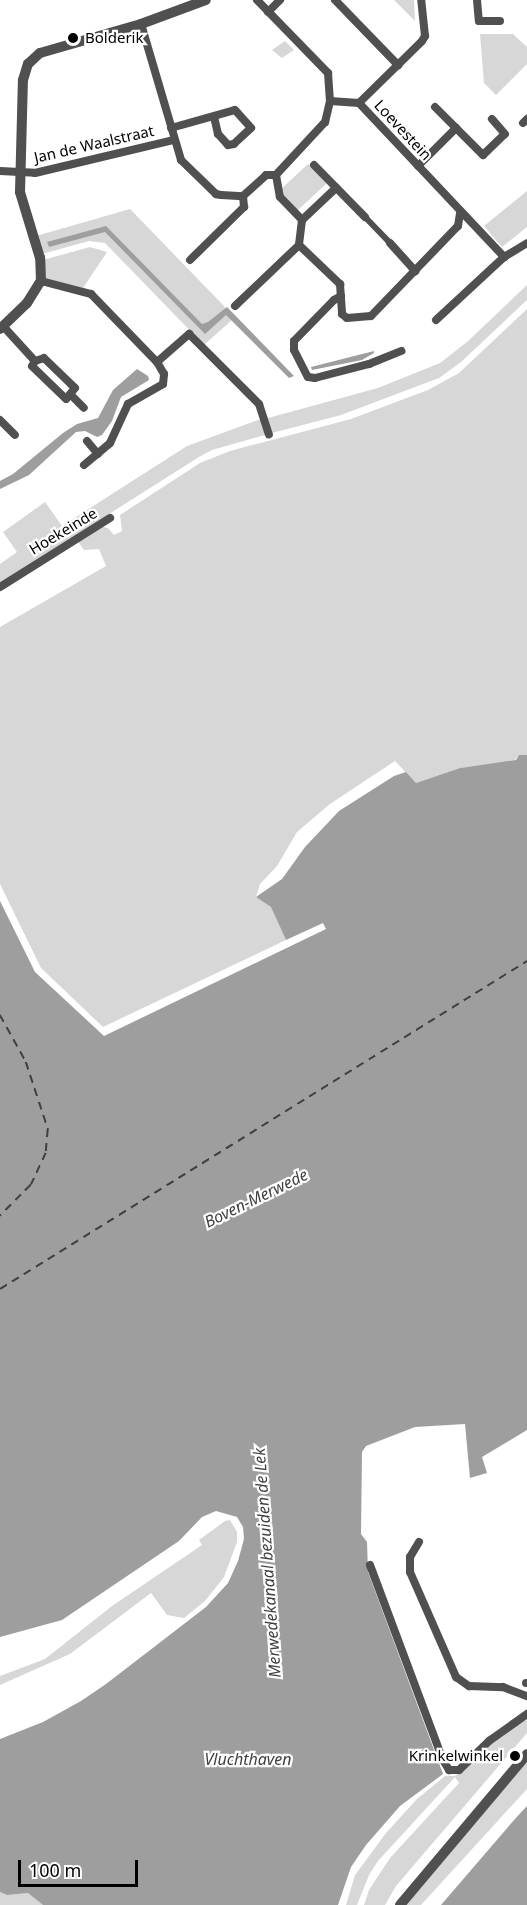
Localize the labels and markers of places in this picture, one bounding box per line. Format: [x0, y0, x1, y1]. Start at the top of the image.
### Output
place label: Bolderik [85, 29, 143, 47]
marker: Bolderik [66, 31, 80, 45]
place label: Krinkelwinkel [409, 1747, 503, 1765]
marker: Krinkelwinkel [508, 1749, 522, 1763]

